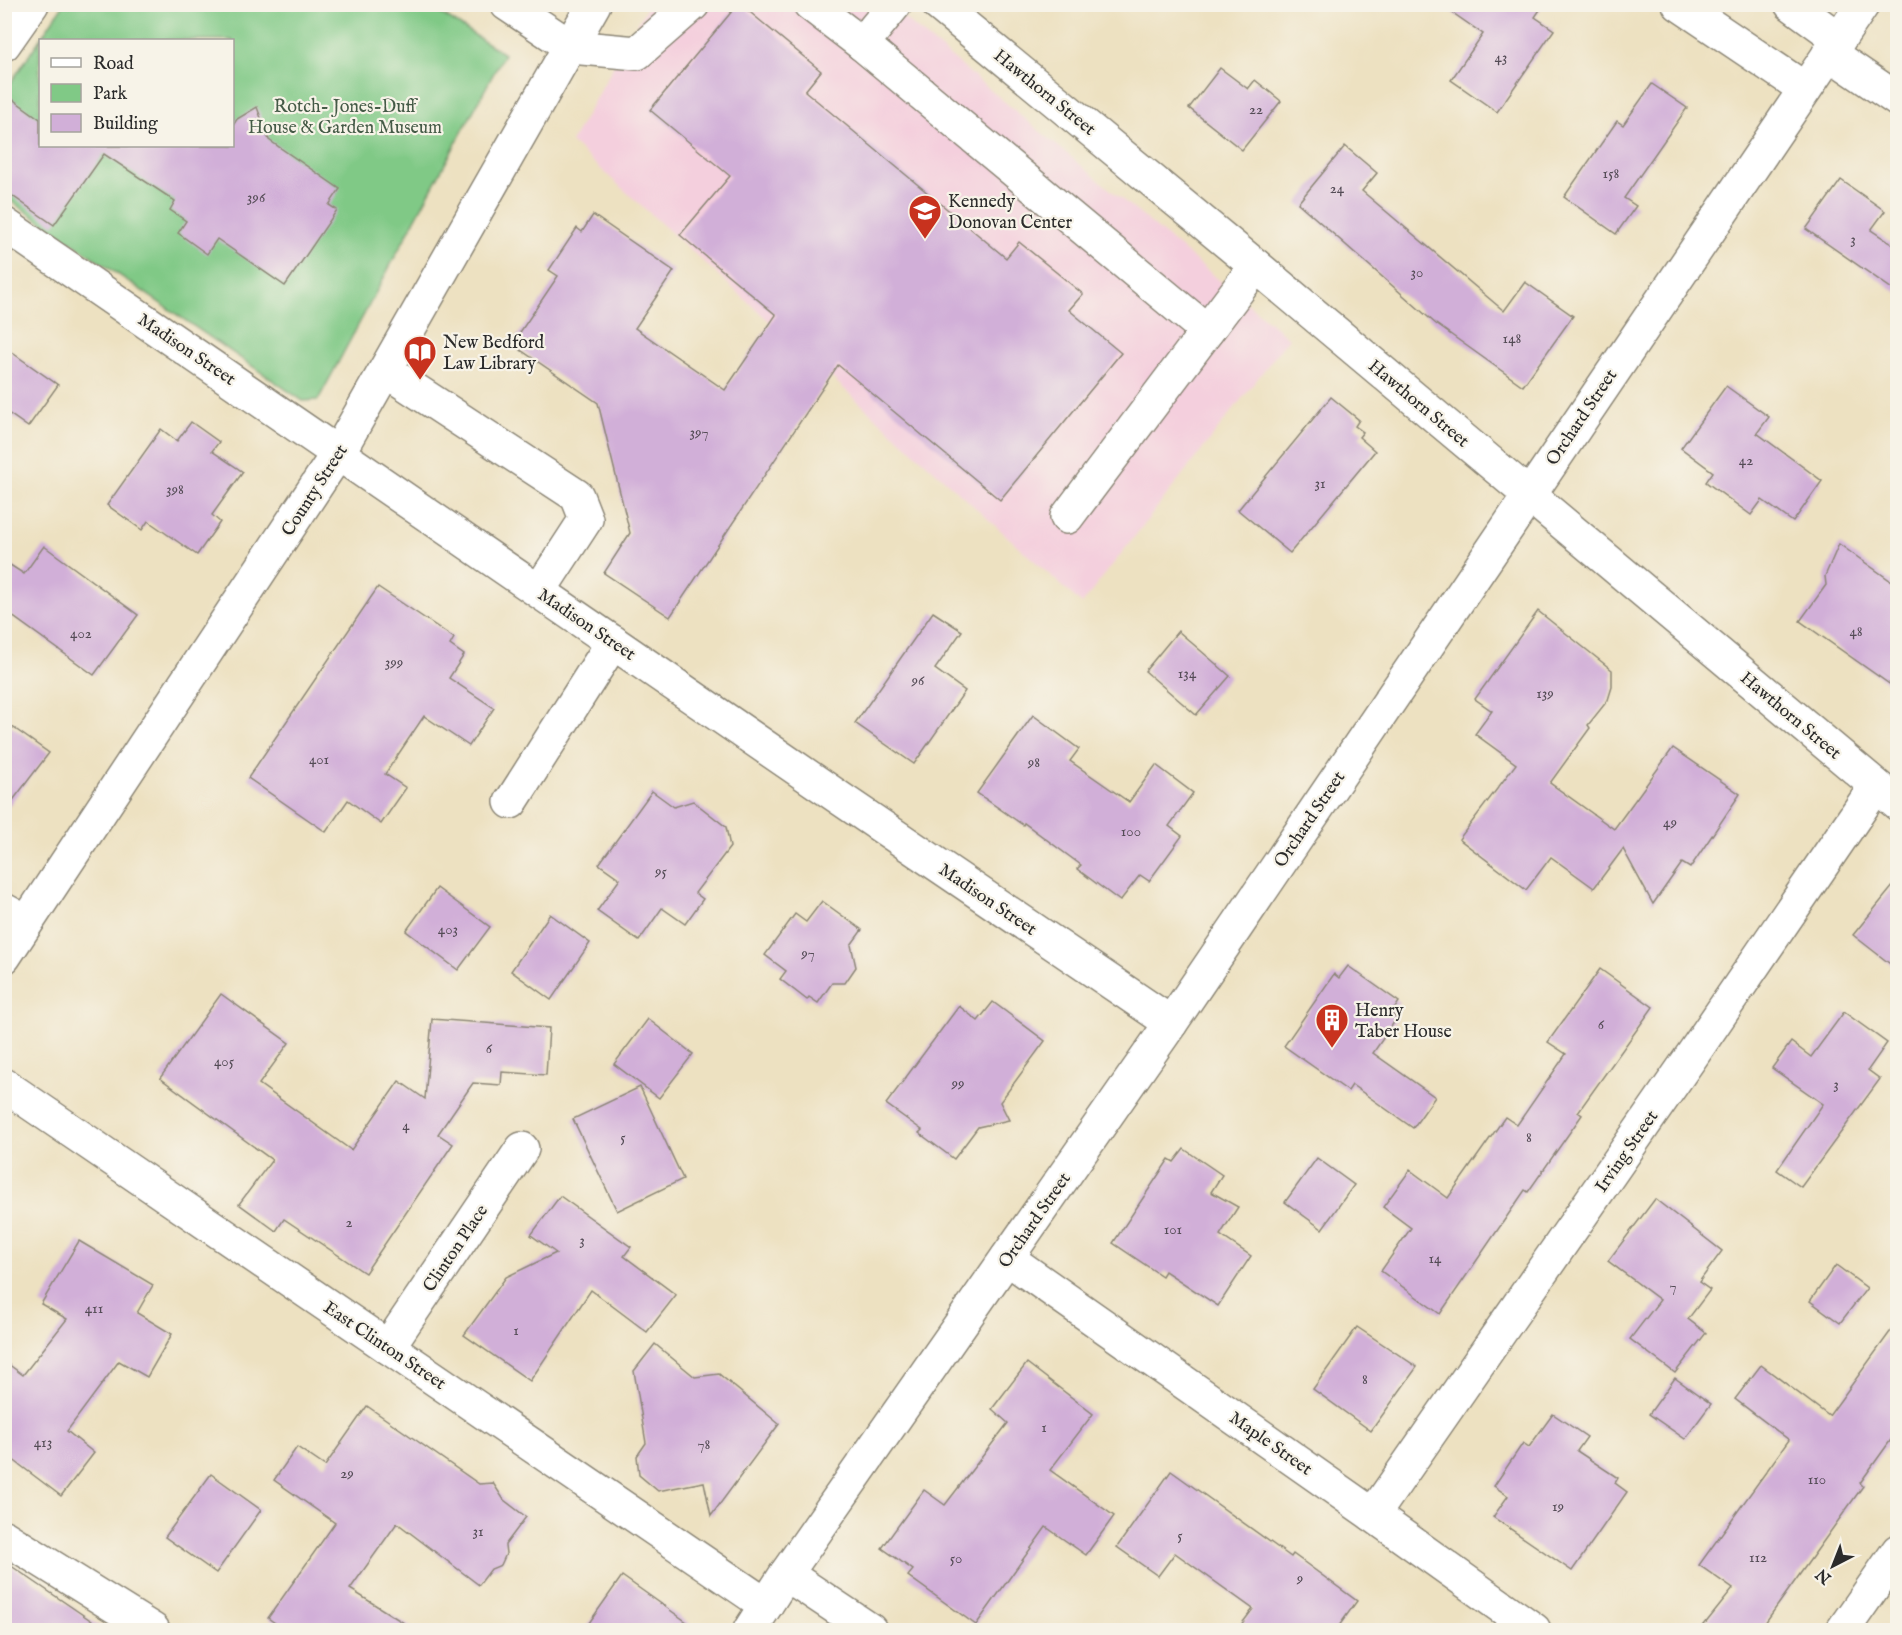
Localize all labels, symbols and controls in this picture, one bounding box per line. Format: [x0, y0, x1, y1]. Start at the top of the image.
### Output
legend [39, 39, 234, 147]
street label: Hawthorn Street [988, 45, 1100, 141]
house number: 43 [1495, 48, 1507, 67]
text: Road [93, 53, 134, 76]
text: Park [93, 83, 128, 106]
park label: Rotch- Jones-Duff House & Garden Museum [248, 96, 442, 140]
house number: 22 [1249, 100, 1263, 119]
text: Building [93, 113, 158, 136]
house number: 158 [1603, 164, 1620, 183]
house number: 24 [1330, 179, 1345, 198]
house number: 396 [247, 188, 266, 207]
place label: Kennedy Donovan Center [948, 191, 1073, 235]
school or university icon: Kennedy Donovan Center [907, 193, 943, 240]
house number: 3 [1850, 230, 1856, 249]
house number: 30 [1411, 263, 1423, 282]
street label: Madison Street [133, 309, 240, 391]
house number: 148 [1503, 329, 1522, 348]
place label: New Bedford Law Library [443, 332, 545, 376]
library icon: New Bedford Law Library [402, 334, 438, 381]
street label: Hawthorn Street [1363, 355, 1473, 453]
street label: Orchard Street [1542, 365, 1623, 470]
house number: 397 [689, 423, 709, 442]
street label: County Street [277, 440, 354, 541]
house number: 42 [1739, 451, 1753, 470]
house number: 31 [1314, 474, 1326, 493]
house number: 398 [166, 480, 184, 499]
street label: Madison Street [533, 584, 640, 666]
house number: 48 [1849, 622, 1863, 641]
house number: 402 [70, 624, 92, 643]
house number: 399 [385, 653, 403, 672]
house number: 134 [1178, 664, 1197, 683]
street label: Hawthorn Street [1735, 667, 1845, 765]
house number: 96 [911, 671, 925, 690]
house number: 139 [1536, 684, 1554, 703]
house number: 401 [309, 750, 329, 769]
house number: 98 [1027, 753, 1040, 772]
street label: Orchard Street [1270, 767, 1351, 872]
house number: 49 [1663, 813, 1677, 832]
house number: 100 [1121, 822, 1141, 841]
street label: Madison Street [934, 859, 1041, 941]
house number: 95 [654, 862, 668, 881]
house number: 403 [438, 920, 458, 939]
house number: 97 [800, 944, 815, 963]
place label: Henry Taber House [1355, 1000, 1452, 1044]
building icon: Henry Taber House [1314, 1002, 1350, 1049]
house number: 6 [1598, 1015, 1605, 1034]
house number: 6 [486, 1039, 493, 1058]
house number: 405 [214, 1052, 235, 1071]
house number: 99 [950, 1074, 965, 1093]
house number: 3 [1833, 1075, 1839, 1094]
street label: Irving Street [1591, 1106, 1664, 1197]
house number: 4 [402, 1116, 410, 1135]
house number: 5 [620, 1128, 626, 1147]
house number: 8 [1526, 1128, 1532, 1147]
street label: Orchard Street [994, 1169, 1077, 1273]
street label: Clinton Place [419, 1201, 494, 1297]
house number: 2 [345, 1213, 353, 1232]
house number: 101 [1164, 1220, 1182, 1239]
house number: 3 [579, 1231, 585, 1250]
house number: 14 [1429, 1249, 1442, 1268]
house number: 7 [1669, 1277, 1677, 1296]
street label: East Clinton Street [319, 1297, 450, 1396]
house number: 411 [85, 1299, 103, 1318]
house number: 1 [513, 1321, 519, 1340]
house number: 8 [1362, 1370, 1368, 1389]
street label: Maple Street [1224, 1407, 1316, 1481]
house number: 1 [1041, 1418, 1047, 1437]
house number: 413 [34, 1433, 52, 1452]
house number: 78 [698, 1435, 711, 1454]
house number: 29 [340, 1464, 354, 1483]
house number: 110 [1808, 1470, 1826, 1489]
house number: 19 [1552, 1497, 1564, 1516]
house number: 31 [472, 1522, 484, 1541]
house number: 5 [1177, 1526, 1183, 1545]
north arrow [1803, 1536, 1863, 1596]
house number: 112 [1749, 1548, 1767, 1567]
house number: 50 [950, 1549, 962, 1568]
text: N [1812, 1563, 1837, 1588]
house number: 9 [1296, 1569, 1303, 1588]

